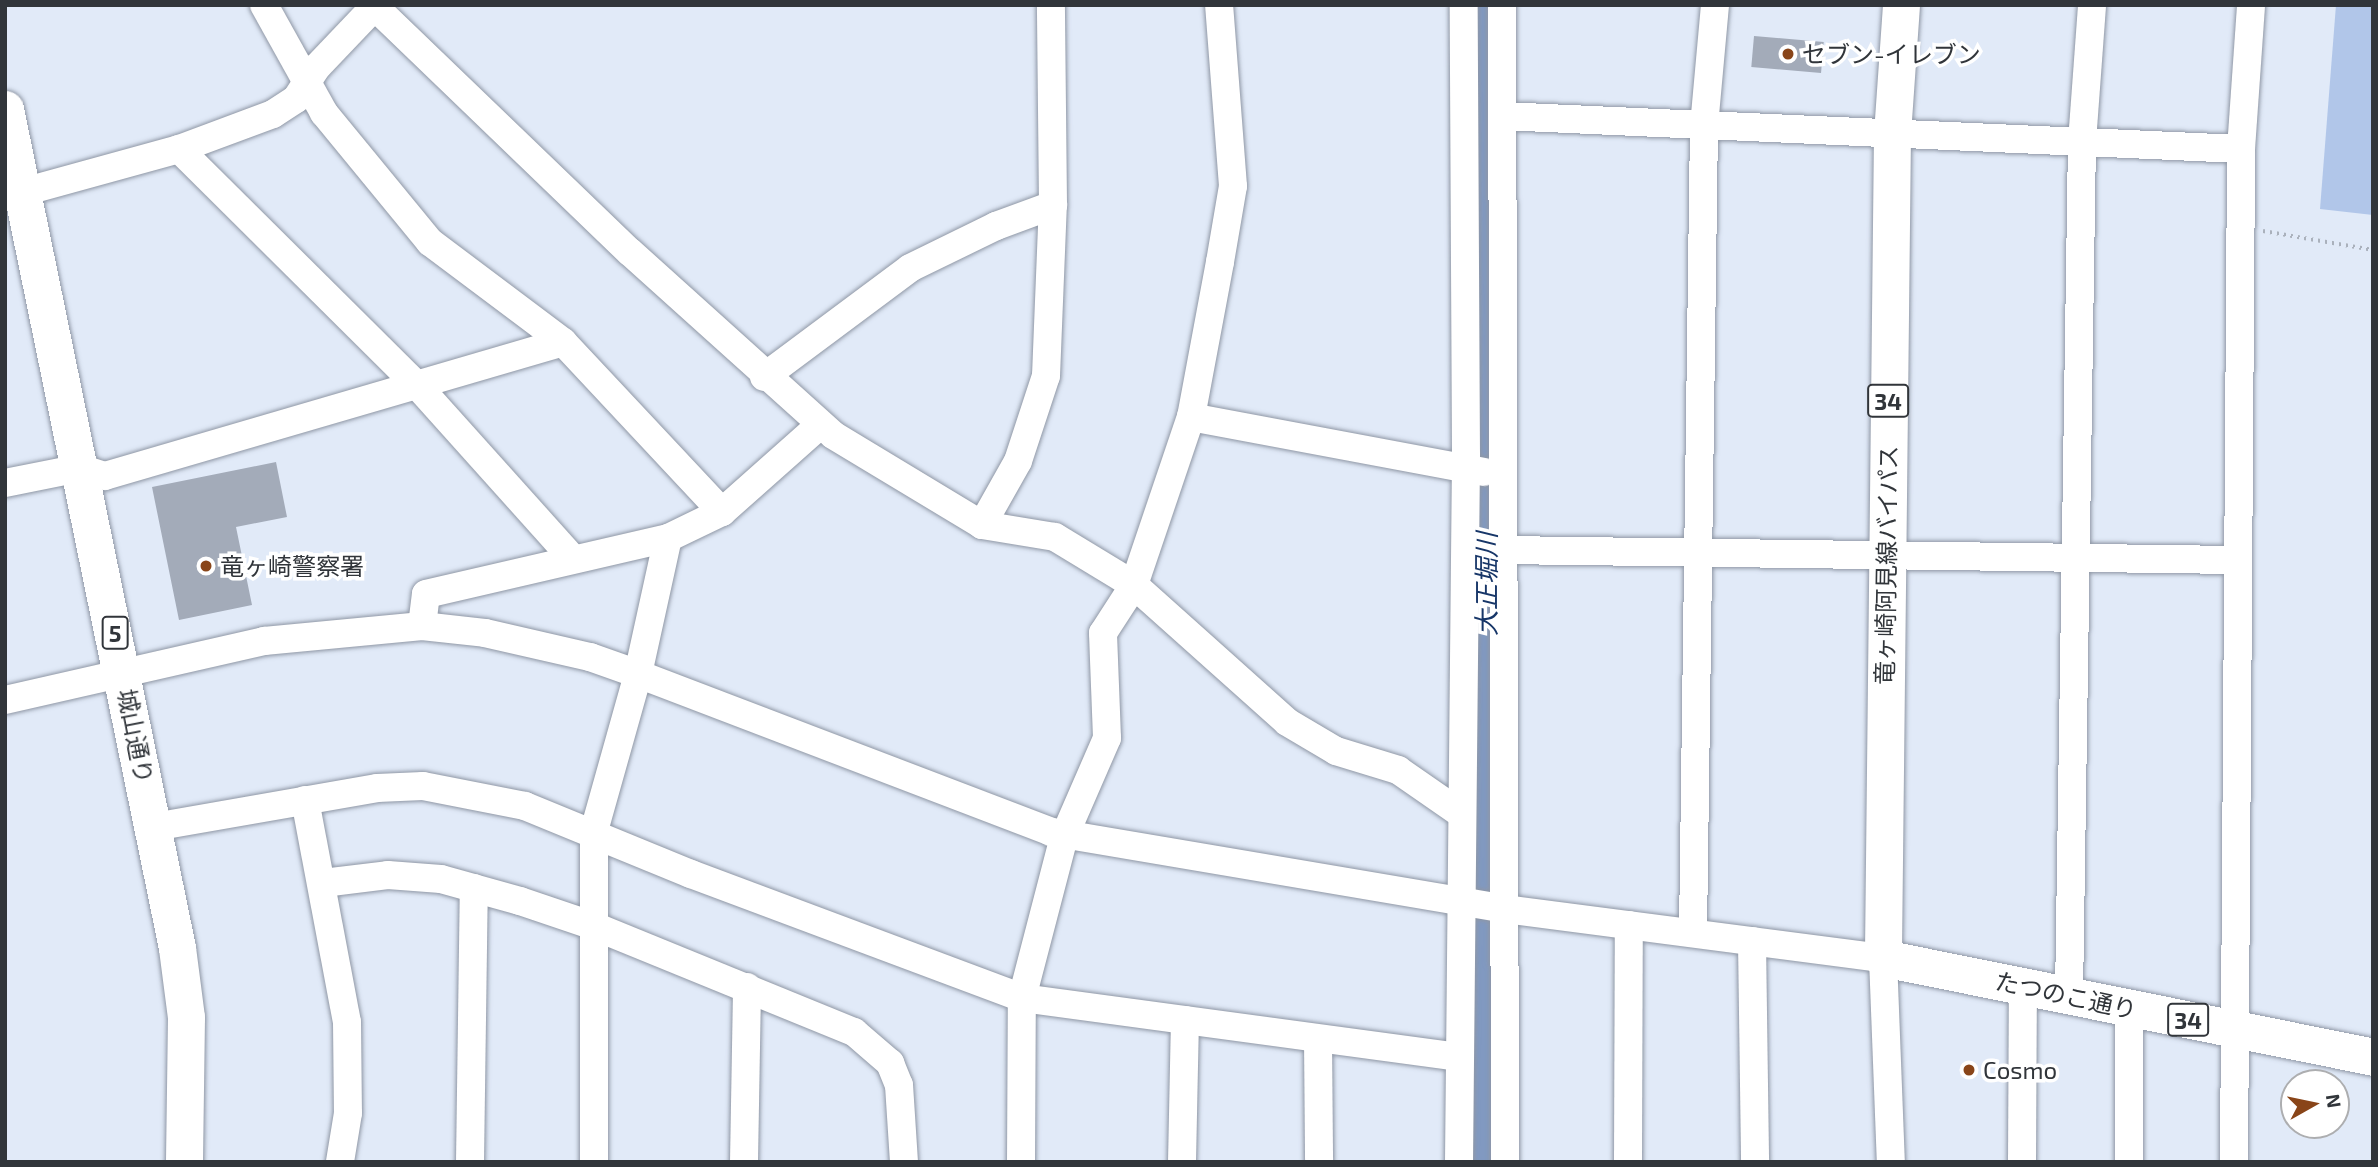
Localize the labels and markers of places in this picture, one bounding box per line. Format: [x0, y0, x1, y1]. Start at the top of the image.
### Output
place label: セブン-イレブン [1802, 40, 1981, 68]
marker: セブン-イレブン [1780, 46, 1796, 62]
place label: 竜ヶ崎警察署 [220, 552, 364, 580]
marker: 竜ヶ崎警察署 [198, 558, 214, 574]
place label: Cosmo [1983, 1056, 2057, 1084]
marker: Cosmo [1961, 1062, 1977, 1078]

